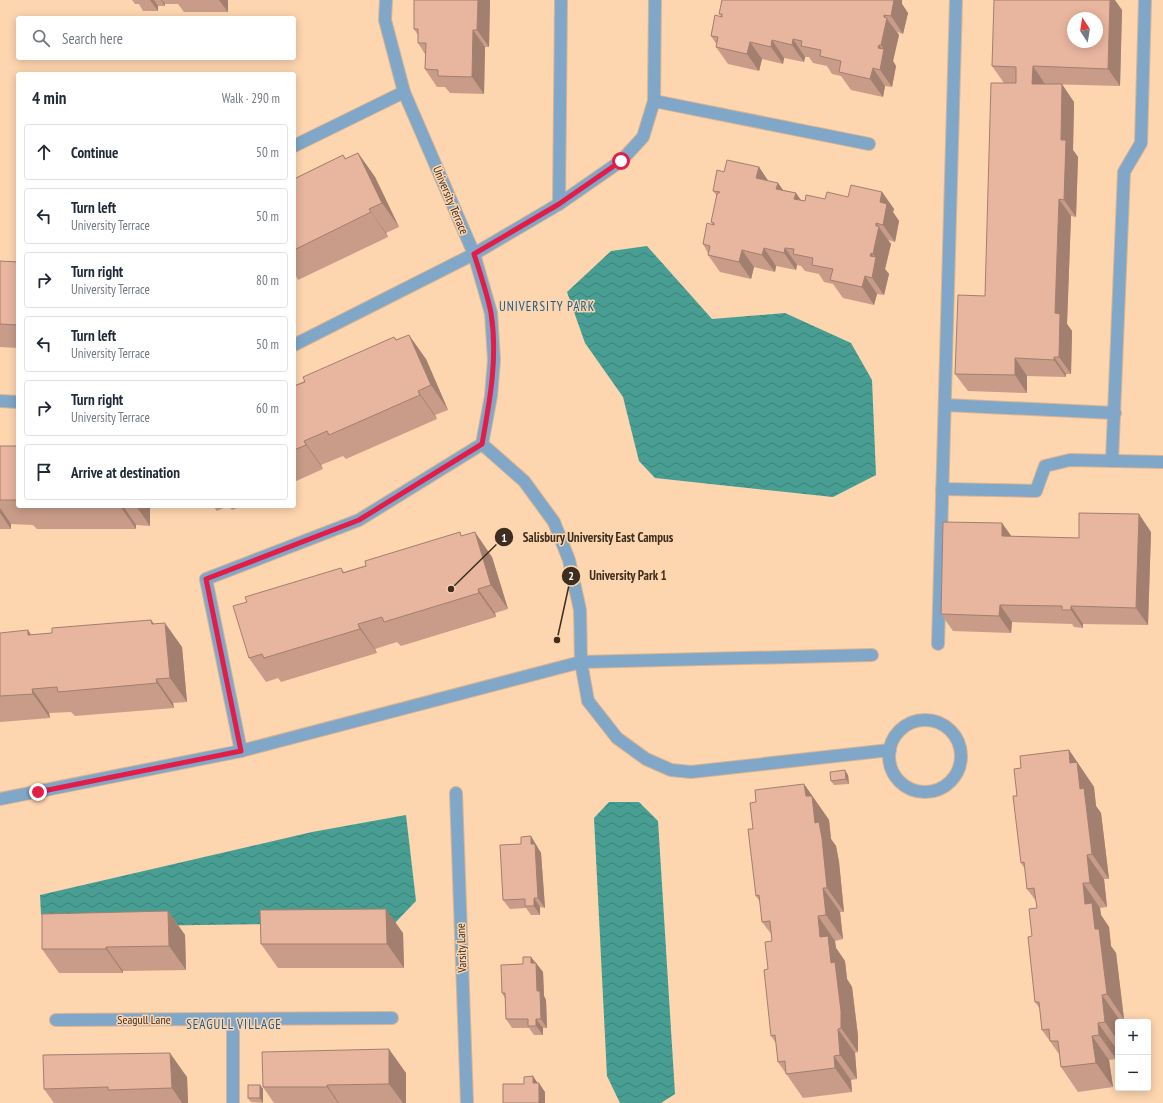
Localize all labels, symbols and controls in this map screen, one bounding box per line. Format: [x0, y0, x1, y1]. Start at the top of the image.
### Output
north arrow [1067, 12, 1103, 48]
search box [16, 16, 296, 60]
icon: search [30, 27, 52, 49]
text: Search here [62, 29, 123, 48]
text: 4 min [32, 87, 66, 109]
text: Walk · 290 m [222, 90, 280, 107]
icon: ahead [33, 141, 55, 163]
text: Continue [71, 143, 118, 162]
text: 50 m [256, 144, 279, 161]
route start [612, 152, 630, 170]
street label: University Terrace [430, 164, 472, 236]
text: Turn left [71, 198, 116, 217]
icon: left [33, 205, 55, 227]
text: 50 m [256, 208, 279, 225]
text: University Terrace [71, 217, 150, 234]
text: Turn right [71, 262, 123, 281]
icon: right [33, 269, 55, 291]
text: 80 m [256, 272, 279, 289]
text: University Terrace [71, 281, 150, 298]
district label: UNIVERSITY PARK [499, 298, 595, 315]
text: Turn left [71, 326, 116, 345]
icon: left [33, 333, 55, 355]
text: 50 m [256, 336, 279, 353]
text: University Terrace [71, 345, 150, 362]
text: Turn right [71, 390, 123, 409]
icon: right [33, 397, 55, 419]
text: 60 m [256, 400, 279, 417]
text: University Terrace [71, 409, 150, 426]
icon: arrive [33, 461, 55, 483]
text: Arrive at destination [71, 463, 180, 482]
callout: Salisbury University East Campus [494, 525, 682, 550]
text: Salisbury University East Campus [523, 529, 674, 546]
text: 1 [501, 530, 507, 545]
callout: University Park 1 [561, 563, 675, 588]
text: University Park 1 [589, 567, 667, 584]
text: 2 [568, 568, 574, 583]
route end [29, 783, 47, 801]
street label: Varsity Lane [453, 923, 469, 974]
street label: Seagull Lane [117, 1012, 171, 1027]
district label: SEAGULL VILLAGE [186, 1016, 282, 1033]
map controls [1115, 1019, 1151, 1091]
button: + [1115, 1019, 1151, 1055]
button: − [1115, 1055, 1151, 1091]

